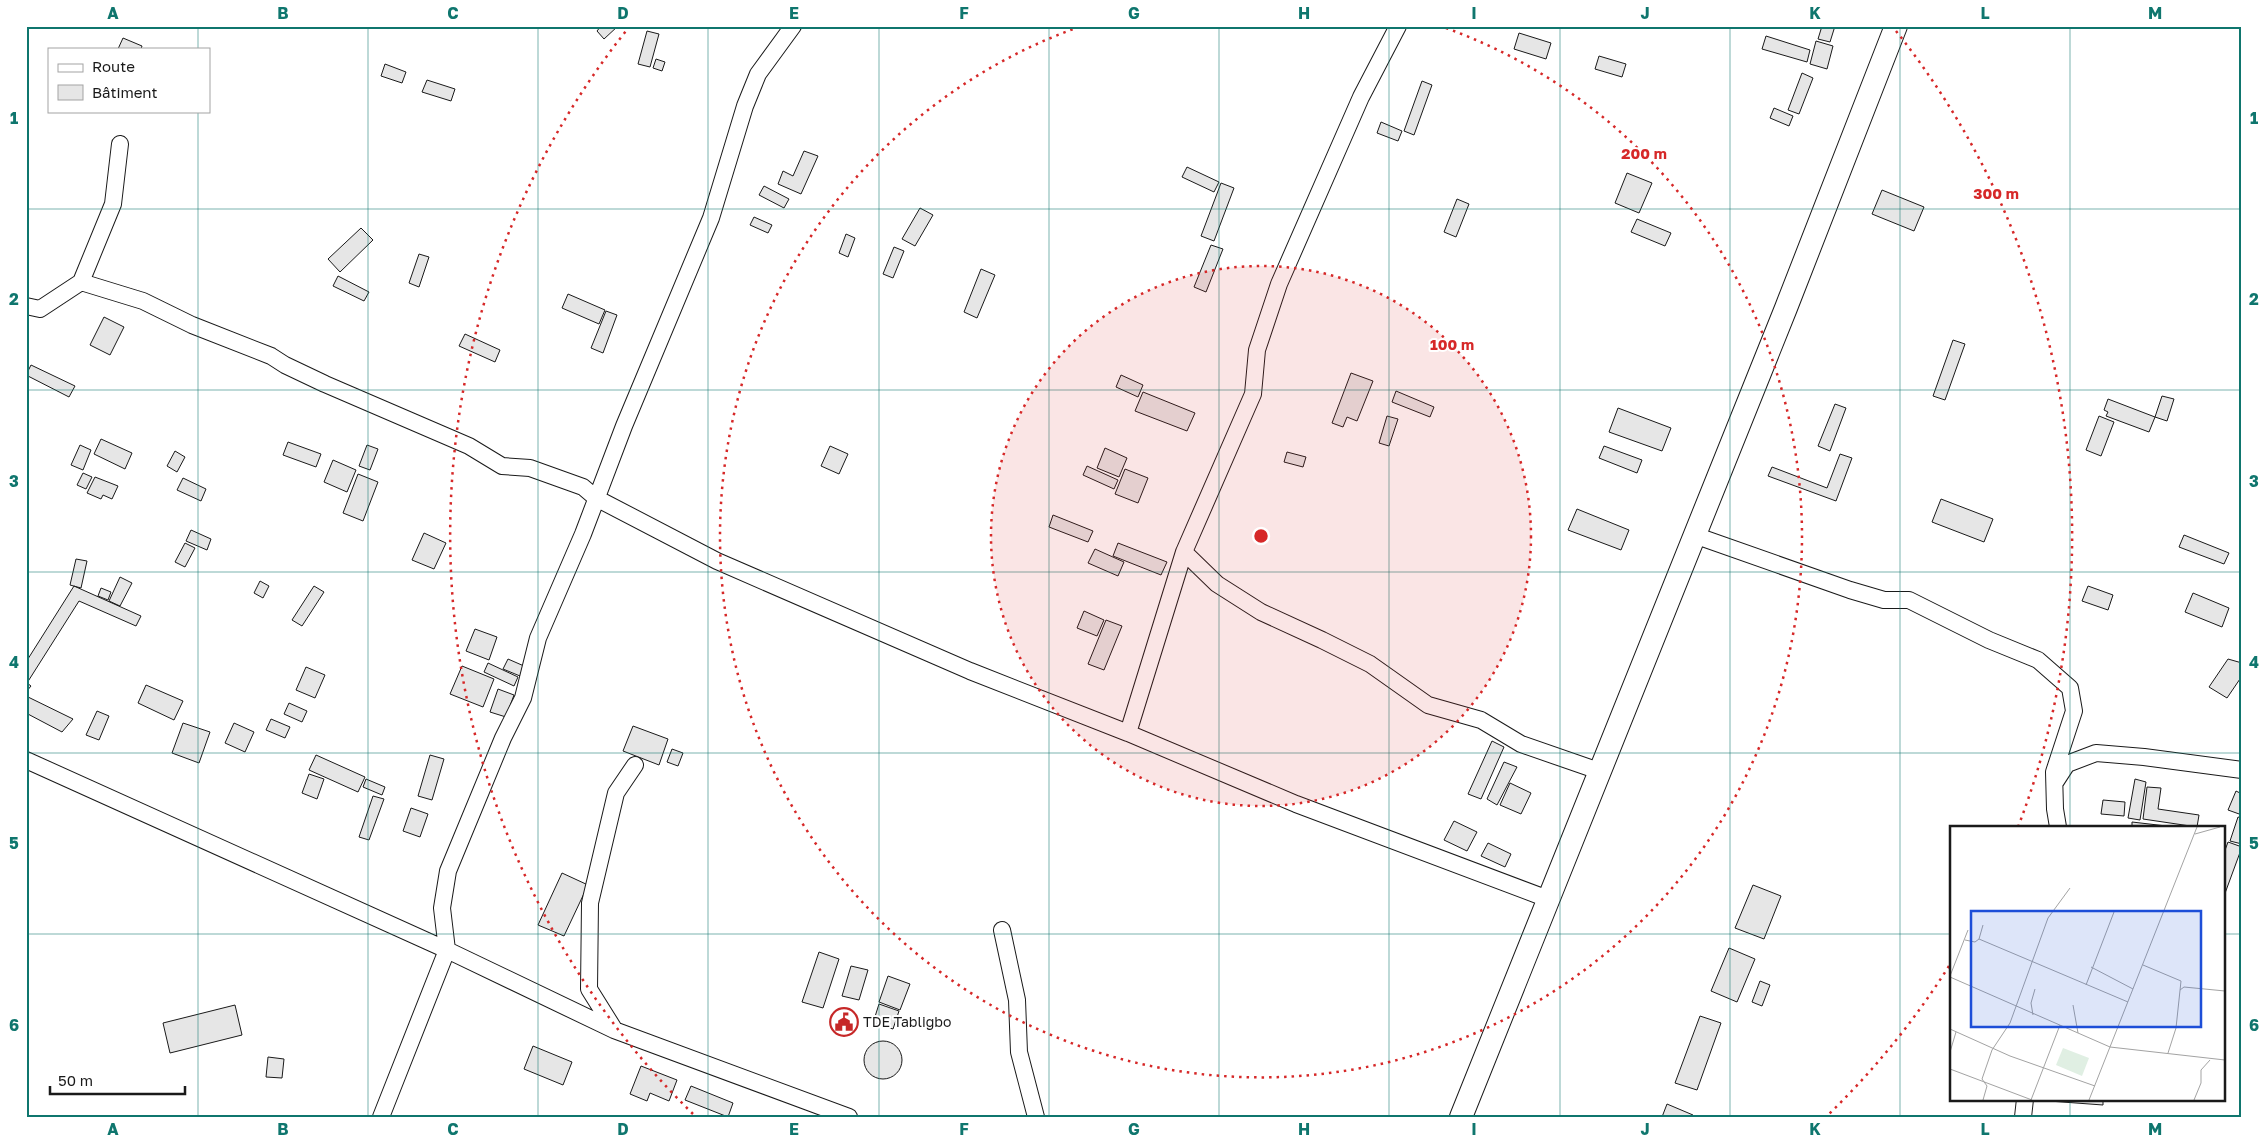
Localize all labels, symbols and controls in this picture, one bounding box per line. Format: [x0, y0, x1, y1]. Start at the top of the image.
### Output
text: A [107, 3, 119, 23]
text: B [277, 3, 289, 23]
text: C [447, 3, 459, 23]
text: D [617, 3, 629, 23]
text: E [789, 3, 799, 23]
text: F [959, 3, 969, 23]
text: G [1128, 3, 1140, 23]
text: H [1298, 3, 1310, 23]
text: I [1471, 3, 1477, 23]
text: J [1640, 3, 1650, 23]
text: K [1809, 3, 1821, 23]
text: L [1980, 3, 1990, 23]
text: M [2148, 3, 2162, 23]
legend [48, 48, 210, 112]
text: Route [92, 57, 135, 75]
text: Bâtiment [92, 83, 157, 101]
text: 1 [10, 108, 18, 128]
text: 1 [2250, 108, 2258, 128]
text: 200 m [1621, 144, 1667, 162]
text: 300 m [1973, 184, 2019, 202]
text: 2 [9, 289, 19, 309]
text: 2 [2249, 289, 2259, 309]
text: 100 m [1430, 335, 1474, 353]
text: 3 [9, 471, 19, 491]
text: 3 [2249, 471, 2259, 491]
centre of rings [1252, 527, 1270, 545]
text: 4 [9, 652, 19, 672]
text: 4 [2249, 652, 2259, 672]
inset map [1950, 826, 2226, 1100]
text: 5 [9, 833, 19, 853]
text: 5 [2249, 833, 2259, 853]
public building icon: TDE Tabligbo [829, 1007, 859, 1037]
place label: TDE Tabligbo [863, 1013, 951, 1030]
text: 6 [9, 1015, 19, 1035]
text: 6 [2249, 1015, 2259, 1035]
scale bar [50, 1063, 185, 1095]
text: 50 m [58, 1071, 93, 1089]
text: A [107, 1119, 119, 1139]
text: B [277, 1119, 289, 1139]
text: C [447, 1119, 459, 1139]
text: D [617, 1119, 629, 1139]
text: E [789, 1119, 799, 1139]
text: F [959, 1119, 969, 1139]
text: G [1128, 1119, 1140, 1139]
text: H [1298, 1119, 1310, 1139]
text: I [1471, 1119, 1477, 1139]
text: J [1640, 1119, 1650, 1139]
text: K [1809, 1119, 1821, 1139]
text: L [1980, 1119, 1990, 1139]
text: M [2148, 1119, 2162, 1139]

